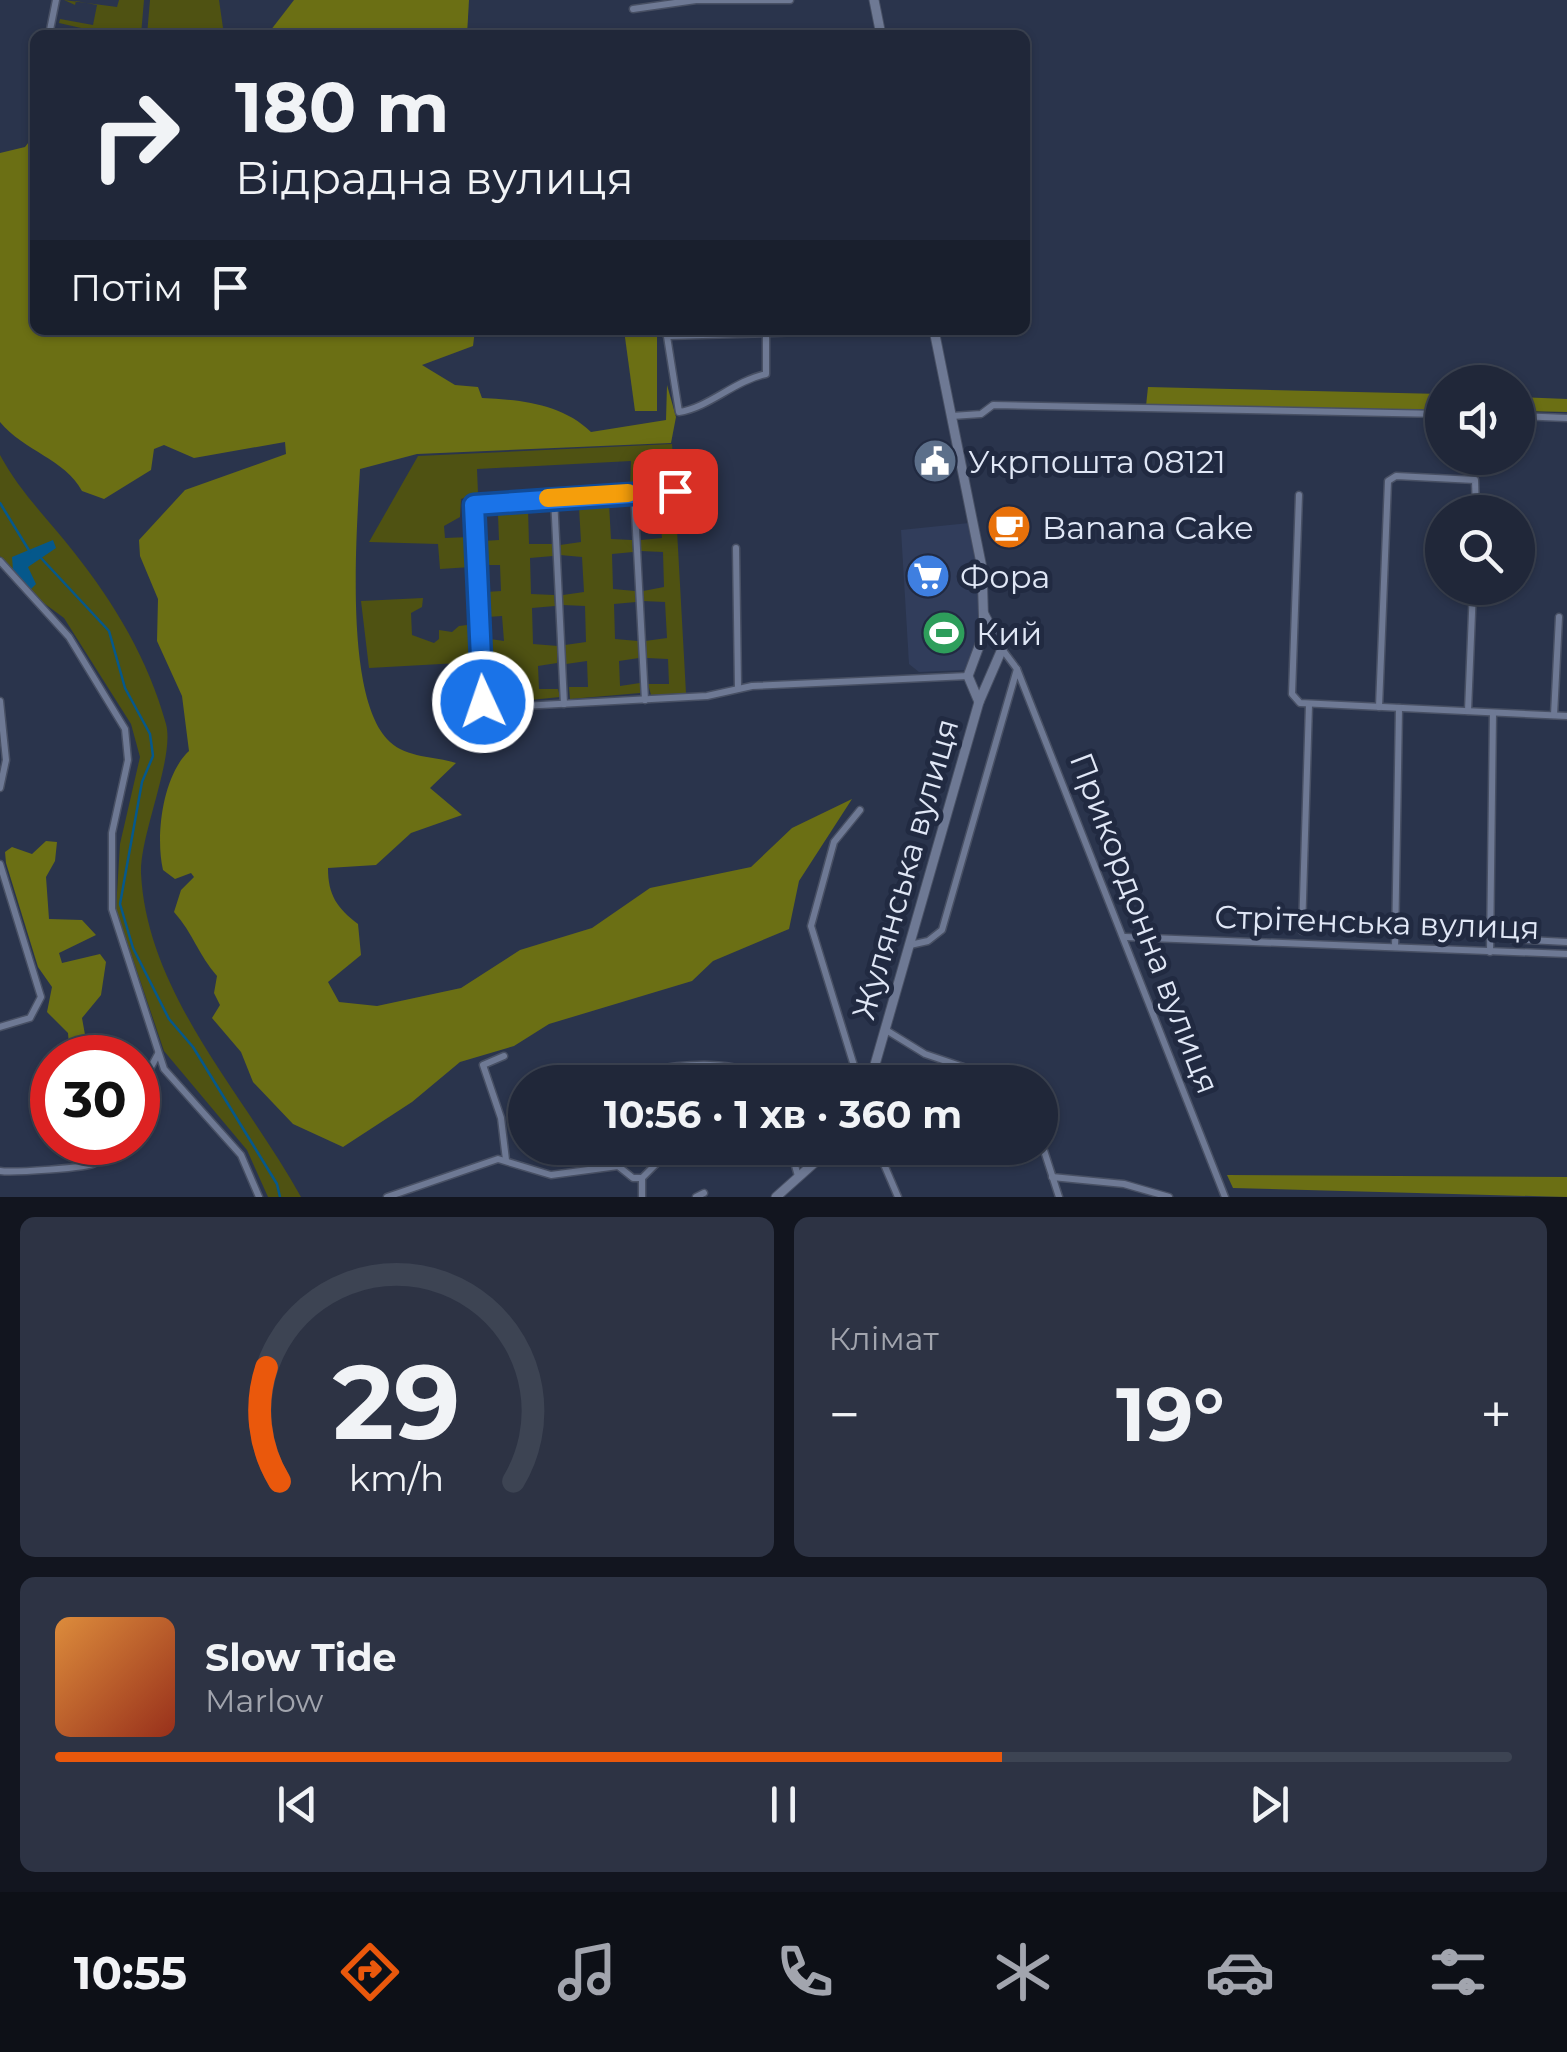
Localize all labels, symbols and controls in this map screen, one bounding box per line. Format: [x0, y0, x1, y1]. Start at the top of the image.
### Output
text: 180 m [235, 64, 449, 150]
icon: right [70, 70, 200, 200]
text: Відрадна вулиця [235, 150, 634, 205]
icon: arrive [203, 260, 258, 315]
text: Потім [70, 264, 183, 311]
map controls [1425, 365, 1535, 605]
button: sound [1425, 365, 1535, 475]
public building icon: Укрпошта 08121 [912, 438, 958, 484]
place label: Укрпошта 08121 [968, 442, 1226, 481]
pin [633, 449, 718, 534]
icon: arrive [648, 464, 703, 519]
button: search [1425, 495, 1535, 605]
cafe icon: Banana Cake [986, 504, 1032, 550]
place label: Banana Cake [1042, 508, 1254, 547]
supermarket icon: Фора [905, 553, 951, 599]
place label: Фора [960, 557, 1050, 596]
sports icon: Кий [921, 610, 967, 656]
place label: Кий [976, 614, 1042, 653]
position arrow [431, 650, 535, 754]
street label: Жулянська вулиця [843, 714, 967, 1024]
street label: Прикордонна вулиця [1062, 747, 1228, 1099]
street label: Стрітенська вулиця [1214, 897, 1540, 947]
speed limit sign: 30 [30, 1035, 160, 1165]
text: 10:56 · 1 хв · 360 m [604, 1091, 962, 1138]
text: Клімат [829, 1319, 939, 1358]
text: 29 [333, 1338, 461, 1465]
text: 19° [1116, 1368, 1225, 1460]
text: − [829, 1381, 860, 1448]
text: + [1480, 1381, 1512, 1448]
text: km/h [349, 1456, 444, 1500]
text: Slow Tide [205, 1634, 397, 1681]
text: Marlow [205, 1681, 323, 1720]
icon: previous [270, 1777, 325, 1832]
icon: pause [756, 1777, 811, 1832]
icon: next [1242, 1777, 1297, 1832]
icon: directions [335, 1937, 405, 2007]
icon: music [552, 1937, 622, 2007]
icon: phone [770, 1937, 840, 2007]
icon: climate [988, 1937, 1058, 2007]
icon: car [1205, 1937, 1275, 2007]
icon: filters [1423, 1937, 1493, 2007]
text: 10:55 [74, 1945, 187, 2000]

